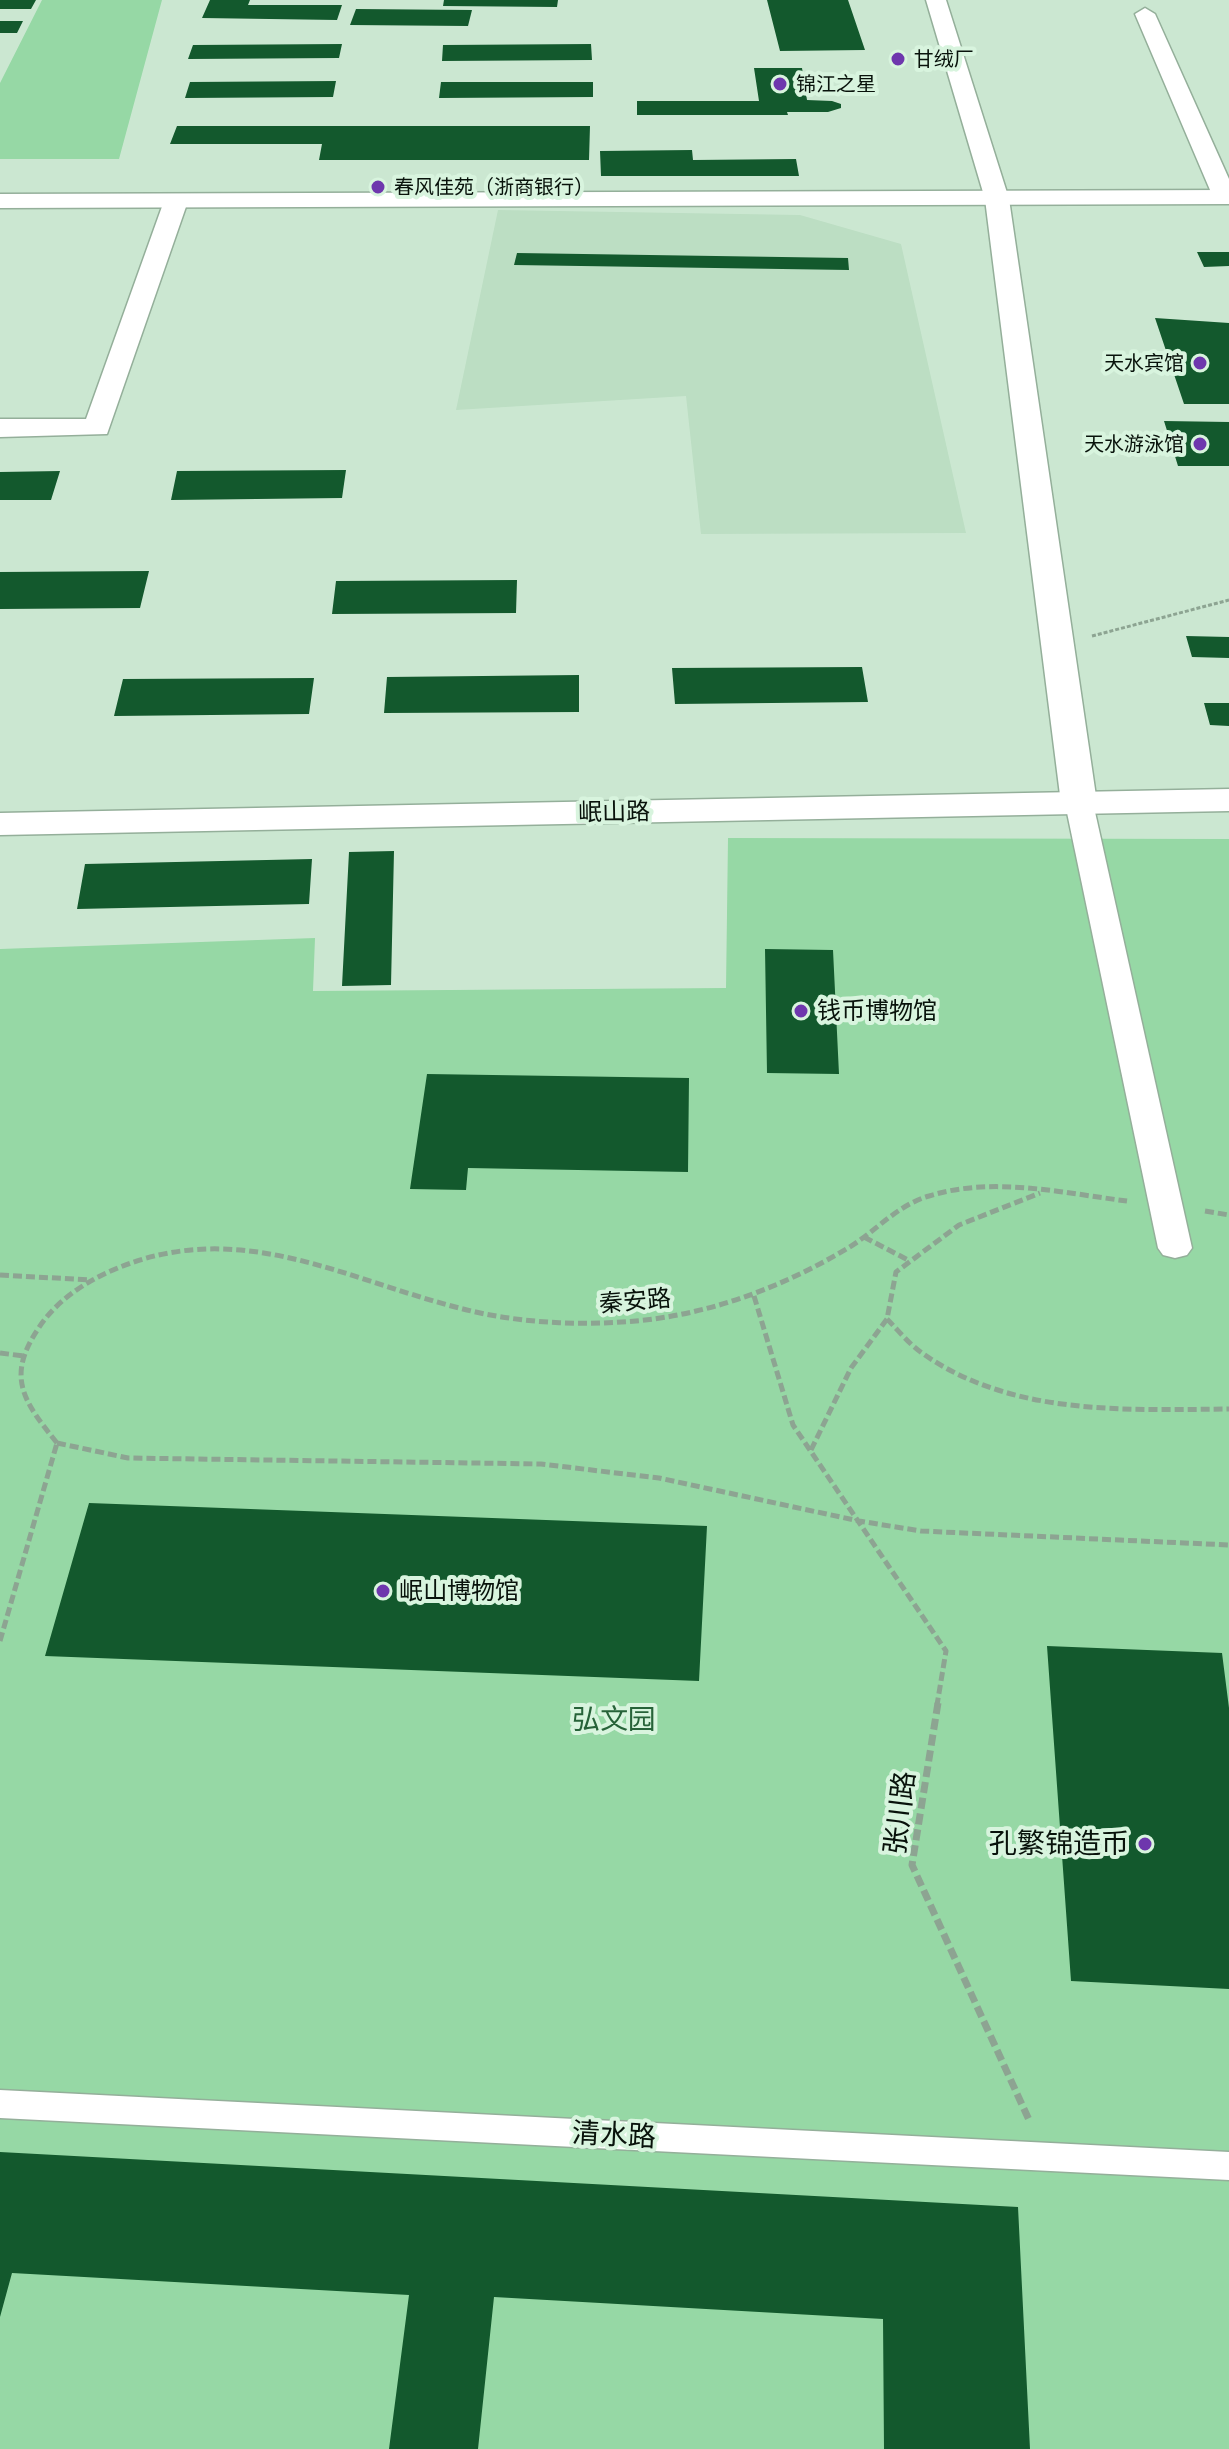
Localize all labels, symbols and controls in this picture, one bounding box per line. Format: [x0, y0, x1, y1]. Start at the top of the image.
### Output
place label: 甘绒厂 [914, 47, 974, 71]
marker: 甘绒厂 [889, 50, 907, 68]
place label: 锦江之星 [796, 72, 876, 96]
marker: 锦江之星 [771, 75, 789, 93]
place label: 春风佳苑（浙商银行） [394, 175, 594, 199]
marker: 春风佳苑（浙商银行） [369, 178, 387, 196]
place label: 天水宾馆 [1104, 351, 1184, 375]
marker: 天水宾馆 [1191, 354, 1209, 372]
place label: 天水游泳馆 [1084, 432, 1184, 456]
marker: 天水游泳馆 [1191, 435, 1209, 453]
street label: 岷山路 [578, 797, 650, 827]
place label: 钱币博物馆 [817, 997, 937, 1025]
marker: 钱币博物馆 [792, 1002, 810, 1020]
street label: 秦安路 [598, 1284, 672, 1318]
place label: 岷山博物馆 [399, 1577, 519, 1605]
marker: 岷山博物馆 [374, 1582, 392, 1600]
park label: 弘文园 [572, 1703, 656, 1737]
street label: 张川路 [878, 1769, 922, 1857]
place label: 孔繁锦造币 [989, 1827, 1129, 1861]
marker: 孔繁锦造币 [1136, 1835, 1154, 1853]
street label: 清水路 [571, 2116, 657, 2154]

